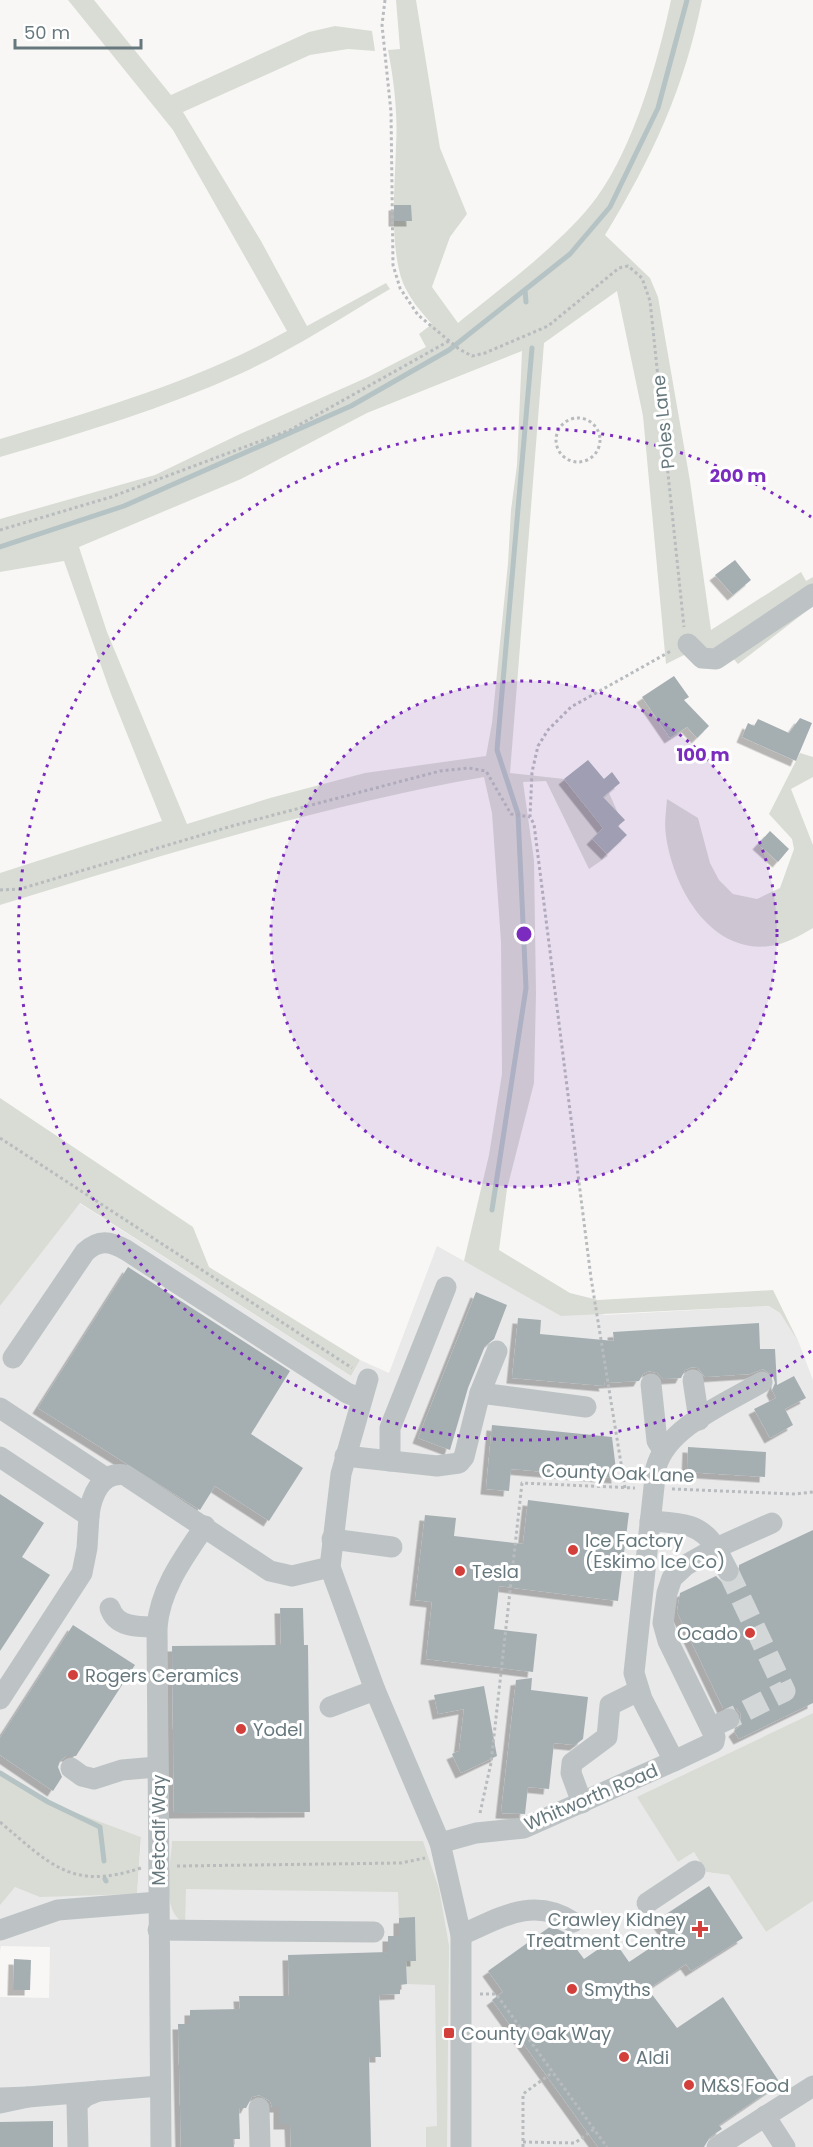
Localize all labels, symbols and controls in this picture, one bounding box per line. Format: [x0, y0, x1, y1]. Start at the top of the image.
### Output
scale bar [15, 12, 141, 50]
text: 50 m [24, 20, 70, 45]
street label: Poles Lane [646, 374, 680, 470]
text: 200 m [710, 463, 766, 488]
text: 100 m [676, 742, 730, 767]
centre of rings [514, 924, 534, 944]
street label: County Oak Lane [541, 1458, 695, 1488]
place label: Ice Factory (Eskimo Ice Co) [585, 1528, 725, 1574]
marker: Ice Factory (Eskimo Ice Co) [566, 1543, 580, 1557]
place label: Tesla [472, 1559, 519, 1584]
marker: Tesla [453, 1564, 467, 1578]
place label: Ocado [677, 1621, 738, 1646]
marker: Ocado [743, 1626, 757, 1640]
place label: Rogers Ceramics [85, 1663, 239, 1688]
marker: Rogers Ceramics [66, 1668, 80, 1682]
place label: Yodel [253, 1717, 303, 1742]
marker: Yodel [234, 1722, 248, 1736]
street label: Whitworth Road [520, 1758, 662, 1836]
street label: Metcalf Way [146, 1774, 171, 1886]
place label: Crawley Kidney Treatment Centre [526, 1907, 686, 1953]
marker: Crawley Kidney Treatment Centre [691, 1920, 709, 1938]
place label: Smyths [584, 1977, 651, 2002]
marker: Smyths [565, 1982, 579, 1996]
place label: County Oak Way [461, 2021, 611, 2046]
marker: County Oak Way [442, 2026, 456, 2040]
place label: Aldi [636, 2045, 669, 2070]
marker: Aldi [617, 2050, 631, 2064]
place label: M&S Food [701, 2073, 789, 2098]
marker: M&S Food [682, 2078, 696, 2092]

